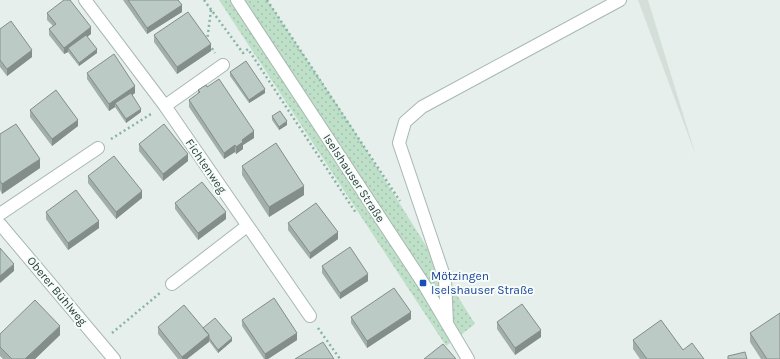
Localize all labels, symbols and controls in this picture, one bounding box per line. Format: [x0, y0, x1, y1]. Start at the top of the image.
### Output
street label: Iselshauser Straße [320, 131, 388, 225]
street label: Fichtenweg [183, 136, 229, 196]
street label: Oberer Bühlweg [24, 254, 90, 328]
place label: Mötzingen Iselshauser Straße [431, 269, 534, 297]
marker: Mötzingen Iselshauser Straße [418, 278, 428, 288]

